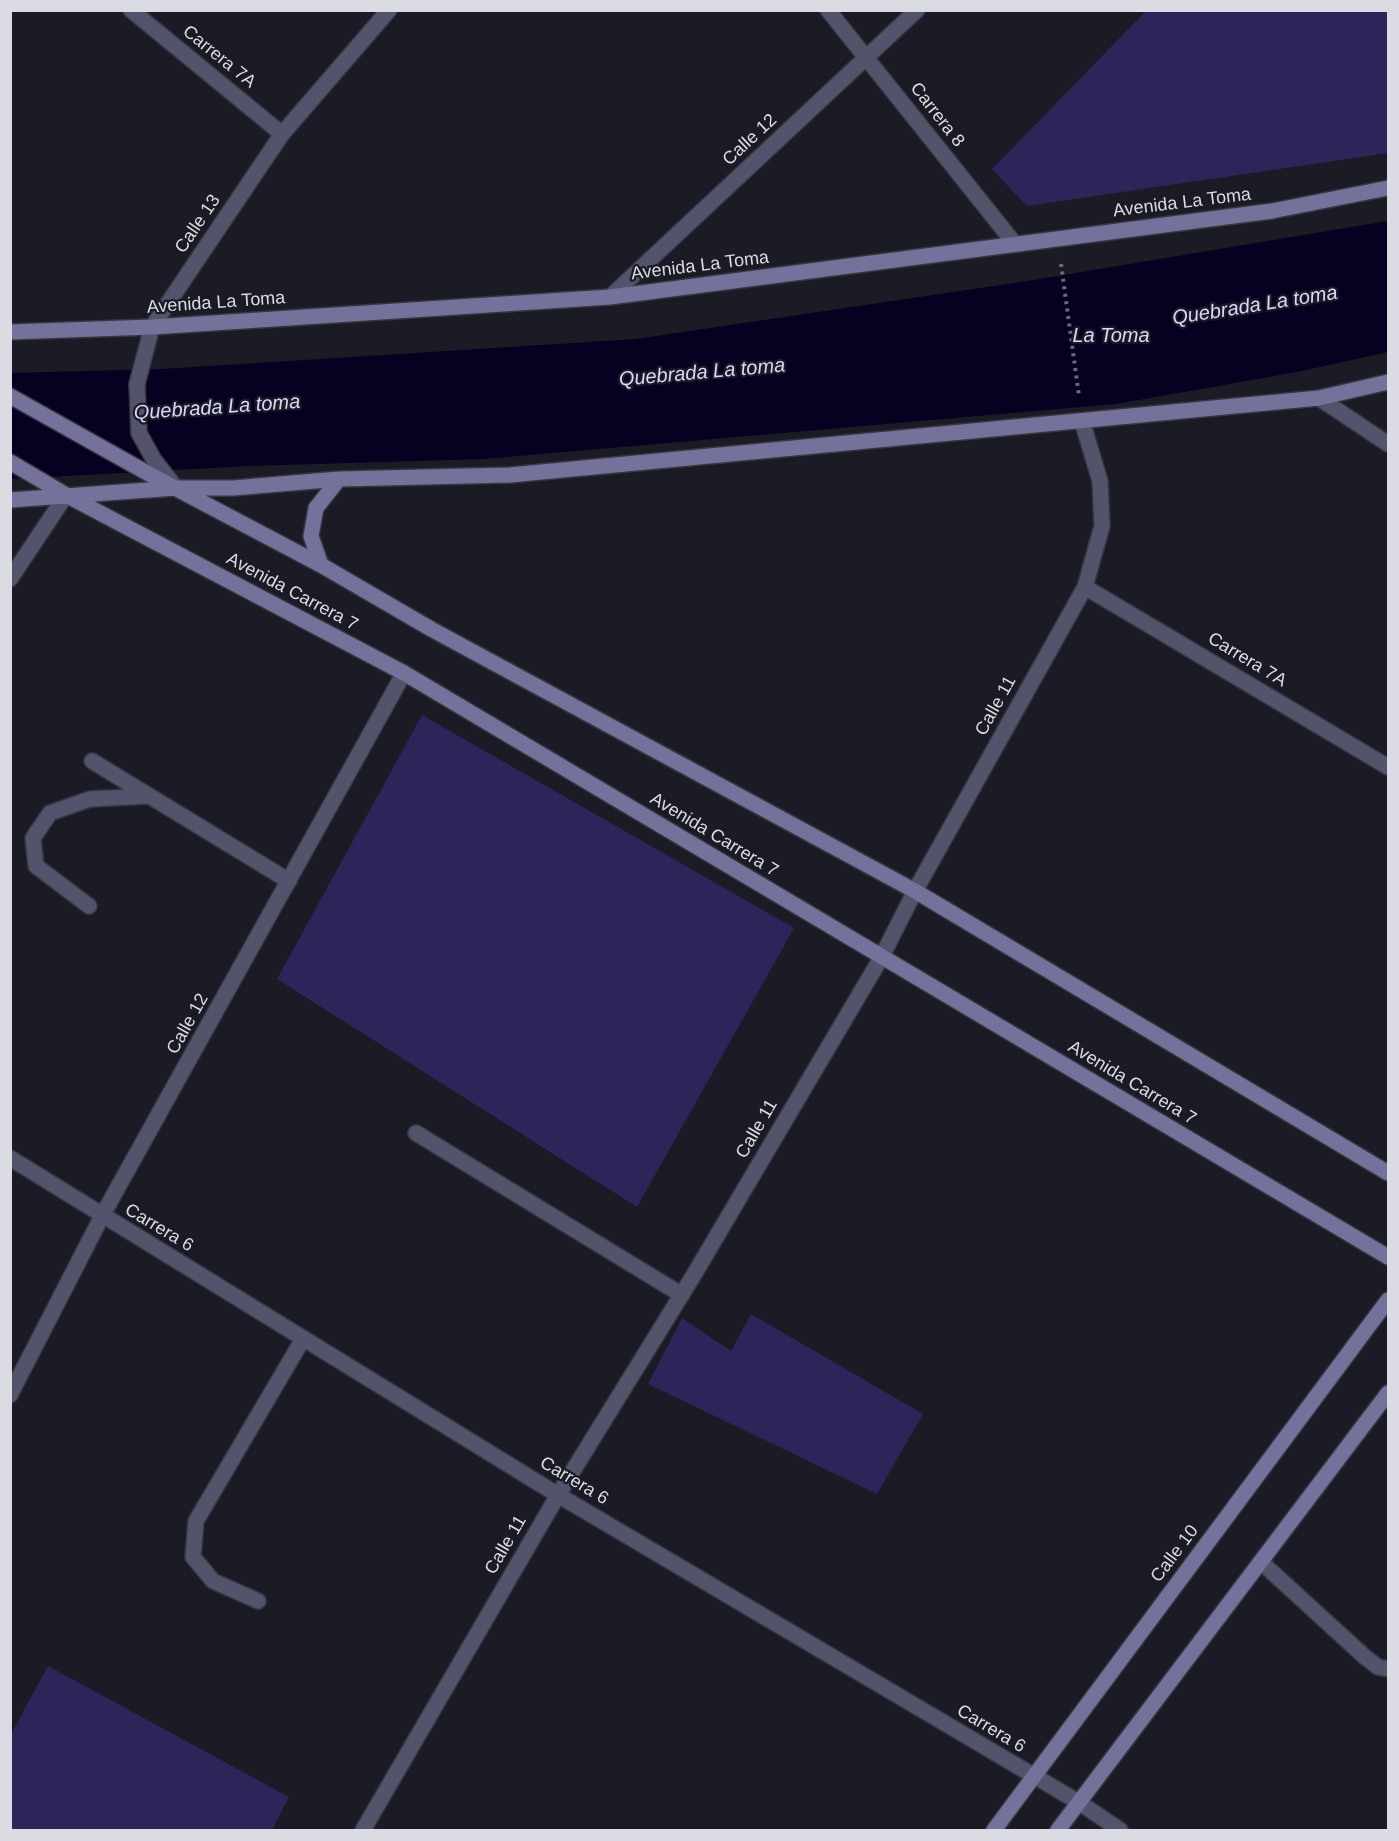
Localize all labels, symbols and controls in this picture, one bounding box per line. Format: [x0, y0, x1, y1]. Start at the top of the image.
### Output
street label: Carrera 7A [178, 21, 260, 93]
street label: Carrera 8 [905, 78, 969, 152]
street label: Calle 12 [718, 110, 782, 170]
street label: Avenida La Toma [1112, 184, 1252, 222]
street label: Calle 13 [171, 191, 225, 257]
street label: Avenida La Toma [630, 247, 770, 285]
water label: Quebrada La toma [1171, 281, 1339, 331]
street label: Avenida La Toma [146, 287, 286, 319]
water label: La Toma [1072, 324, 1150, 348]
water label: Quebrada La toma [618, 354, 786, 392]
water label: Quebrada La toma [133, 390, 301, 426]
street label: Avenida Carrera 7 [223, 548, 361, 636]
street label: Carrera 7A [1204, 628, 1290, 692]
street label: Calle 11 [971, 672, 1021, 740]
street label: Avenida Carrera 7 [646, 788, 782, 882]
street label: Calle 12 [163, 990, 213, 1058]
street label: Avenida Carrera 7 [1064, 1036, 1200, 1130]
street label: Calle 11 [731, 1096, 783, 1162]
street label: Carrera 6 [121, 1199, 197, 1257]
street label: Carrera 6 [536, 1452, 612, 1510]
street label: Calle 11 [480, 1512, 532, 1578]
street label: Calle 10 [1147, 1521, 1203, 1587]
street label: Carrera 6 [953, 1700, 1029, 1758]

